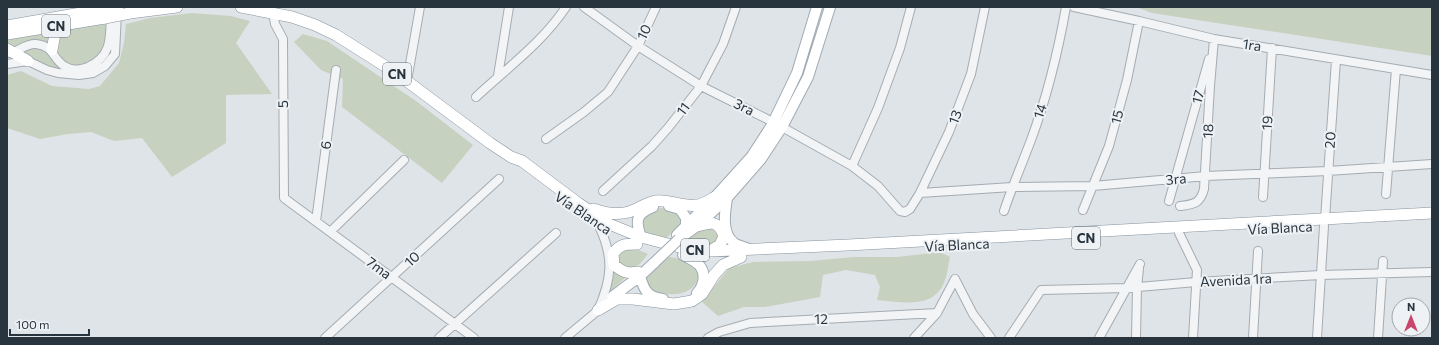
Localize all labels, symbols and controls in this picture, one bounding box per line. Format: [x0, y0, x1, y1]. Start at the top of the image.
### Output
road number: CN [42, 15, 70, 37]
street label: 10 [633, 21, 655, 42]
street label: 1ra [1241, 35, 1263, 54]
road number: CN [383, 63, 411, 85]
street label: 17 [1188, 88, 1208, 106]
street label: 3ra [731, 94, 757, 119]
street label: 11 [672, 99, 693, 119]
street label: 5 [274, 100, 291, 108]
street label: 14 [1029, 101, 1050, 120]
street label: 13 [944, 107, 965, 126]
street label: 15 [1106, 108, 1127, 126]
street label: 19 [1258, 115, 1275, 131]
street label: 18 [1199, 123, 1216, 139]
street label: 20 [1320, 131, 1339, 149]
street label: 6 [316, 140, 335, 150]
street label: 3ra [1165, 169, 1187, 188]
street label: Vía Blanca [551, 187, 615, 238]
street label: Vía Blanca [1247, 217, 1313, 238]
road number: CN [1072, 227, 1100, 249]
street label: Vía Blanca [924, 234, 990, 255]
road number: CN [681, 239, 709, 261]
street label: 10 [400, 247, 423, 270]
street label: 7ma [364, 253, 395, 282]
street label: Avenida 1ra [1200, 269, 1272, 290]
north arrow [1391, 297, 1431, 337]
text: N [1407, 300, 1415, 313]
street label: 12 [814, 310, 828, 327]
scale bar [10, 311, 89, 337]
text: 100 m [16, 317, 50, 331]

